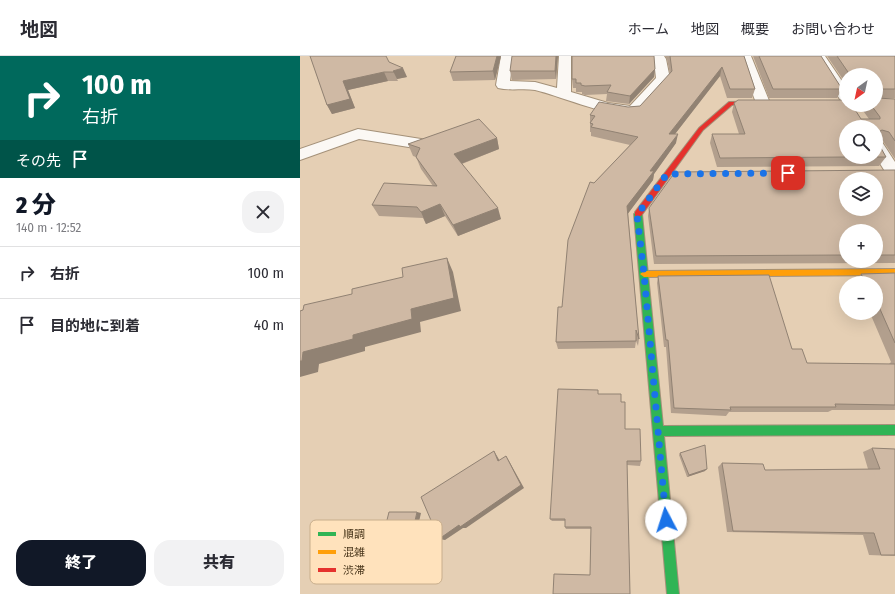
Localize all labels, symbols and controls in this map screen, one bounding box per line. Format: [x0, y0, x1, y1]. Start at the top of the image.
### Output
text: 地図 [20, 18, 58, 41]
text: ホーム [627, 21, 669, 38]
text: 地図 [691, 21, 719, 38]
text: 概要 [741, 21, 769, 38]
text: お問い合わせ [791, 21, 875, 38]
text: 100 m [82, 68, 152, 101]
north arrow [839, 68, 883, 112]
map controls [839, 68, 883, 320]
icon: right [16, 72, 68, 124]
text: 右折 [82, 106, 118, 128]
button: search [839, 120, 883, 164]
icon: arrive [69, 148, 91, 170]
text: その先 [16, 152, 61, 170]
pin [771, 156, 805, 190]
icon: arrive [777, 162, 799, 184]
button: layers [839, 172, 883, 216]
text: 2 分 [16, 191, 56, 219]
button: close [242, 191, 284, 233]
text: 140 m · 12:52 [16, 220, 81, 235]
button: + [839, 224, 883, 268]
icon: right [16, 262, 38, 284]
text: 100 m [247, 264, 284, 282]
text: 右折 [50, 265, 80, 283]
button: − [839, 276, 883, 320]
icon: arrive [16, 314, 38, 336]
text: 40 m [254, 316, 284, 334]
text: 目的地に到着 [50, 317, 140, 335]
position arrow [645, 499, 687, 541]
legend [310, 520, 442, 584]
text: 順調 [343, 528, 365, 541]
button: 終了 [16, 540, 146, 586]
button: 共有 [154, 540, 284, 586]
text: 混雑 [343, 546, 365, 559]
text: 渋滞 [343, 564, 365, 577]

